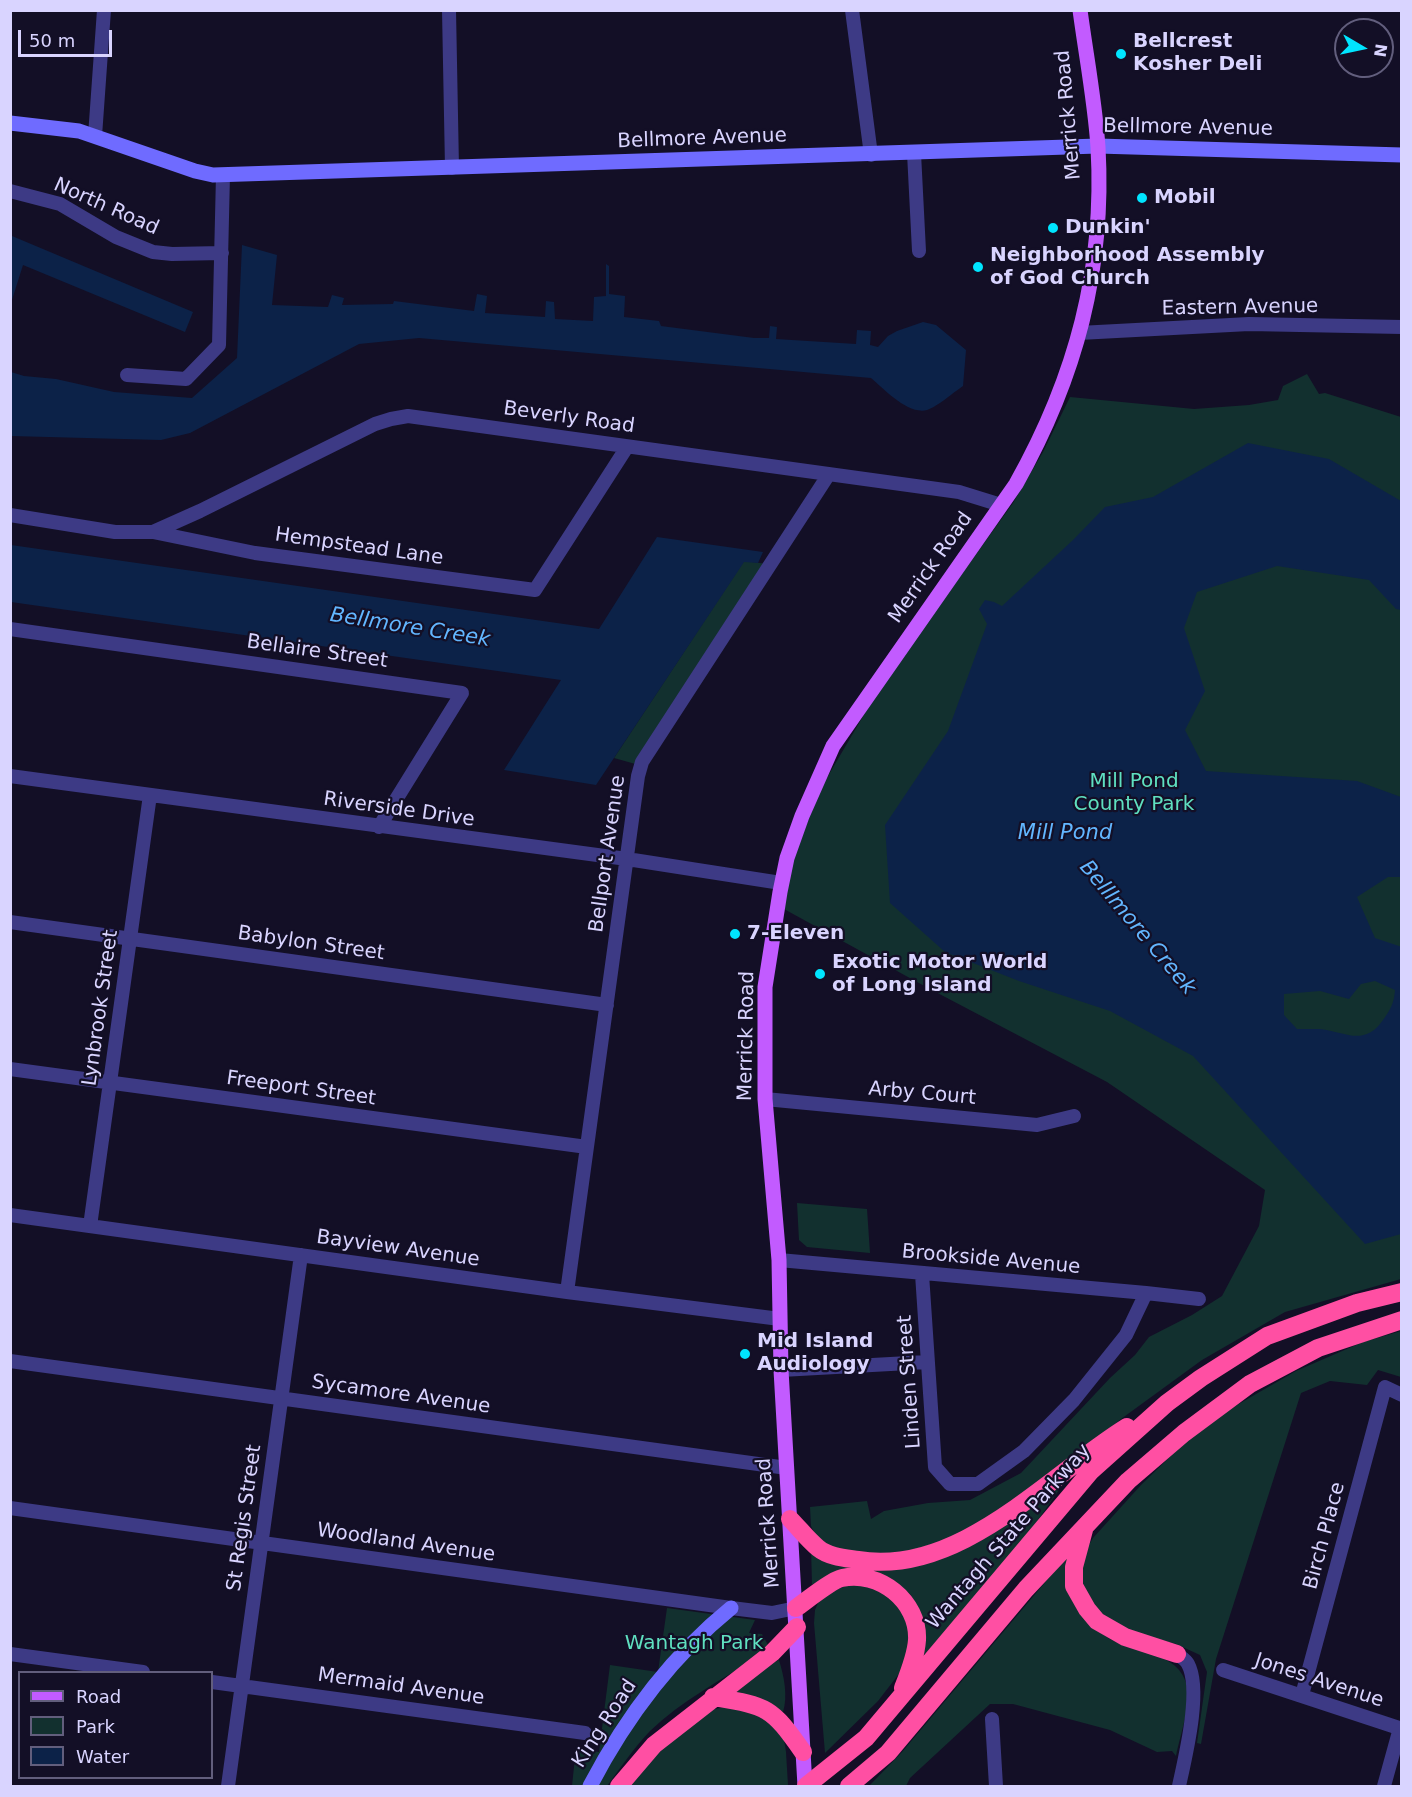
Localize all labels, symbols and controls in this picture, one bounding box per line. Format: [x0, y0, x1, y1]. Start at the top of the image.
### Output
scale bar [21, 18, 116, 56]
north arrow [1334, 18, 1394, 78]
text: 50 m [29, 30, 75, 51]
place label: Bellcrest Kosher Deli [1133, 30, 1262, 77]
text: N [1370, 42, 1391, 59]
marker: Bellcrest Kosher Deli [1114, 47, 1128, 61]
street label: Merrick Road [1051, 49, 1087, 181]
street label: Bellmore Avenue [1103, 115, 1273, 141]
street label: Bellmore Avenue [617, 124, 787, 154]
street label: North Road [50, 173, 162, 241]
place label: Mobil [1154, 186, 1216, 210]
marker: Mobil [1135, 191, 1149, 205]
place label: Dunkin' [1065, 216, 1151, 240]
marker: Dunkin' [1046, 221, 1060, 235]
place label: Neighborhood Assembly of God Church [990, 244, 1265, 291]
marker: Neighborhood Assembly of God Church [971, 260, 985, 274]
street label: Eastern Avenue [1161, 295, 1319, 321]
street label: Beverly Road [502, 397, 636, 439]
street label: Merrick Road [884, 508, 978, 628]
street label: Hempstead Lane [273, 523, 445, 571]
water label: Bellmore Creek [328, 603, 492, 653]
street label: Bellaire Street [245, 630, 389, 674]
park label: Mill Pond County Park [1074, 770, 1194, 817]
street label: Bellport Avenue [585, 774, 631, 934]
street label: Riverside Drive [322, 788, 476, 832]
water label: Mill Pond [1018, 821, 1112, 847]
water label: Belllmore Creek [1073, 856, 1201, 1000]
street label: Babylon Street [236, 922, 386, 966]
place label: 7-Eleven [747, 922, 844, 946]
marker: 7-Eleven [728, 927, 742, 941]
street label: Lynbrook Street [78, 928, 124, 1088]
place label: Exotic Motor World of Long Island [832, 951, 1047, 998]
marker: Exotic Motor World of Long Island [813, 967, 827, 981]
street label: Merrick Road [734, 971, 760, 1101]
street label: Freeport Street [225, 1067, 377, 1111]
street label: Arby Court [867, 1077, 977, 1111]
street label: Bayview Avenue [315, 1226, 481, 1272]
street label: Brookside Avenue [901, 1240, 1081, 1280]
street label: Linden Street [893, 1314, 927, 1450]
place label: Mid Island Audiology [757, 1330, 873, 1377]
marker: Mid Island Audiology [738, 1347, 752, 1361]
street label: Sycamore Avenue [310, 1371, 492, 1419]
street label: Wantagh State Parkway [922, 1439, 1096, 1635]
street label: St Regis Street [223, 1443, 267, 1593]
street label: Merrick Road [752, 1457, 786, 1589]
street label: Birch Place [1299, 1480, 1351, 1592]
street label: Woodland Avenue [315, 1519, 497, 1567]
park label: Wantagh Park [625, 1632, 763, 1656]
street label: Jones Avenue [1251, 1649, 1387, 1713]
street label: Mermaid Avenue [316, 1663, 486, 1711]
legend [18, 1671, 213, 1779]
street label: King Road [568, 1675, 642, 1773]
text: Road [76, 1686, 121, 1707]
text: Park [76, 1716, 115, 1737]
text: Water [76, 1746, 129, 1767]

